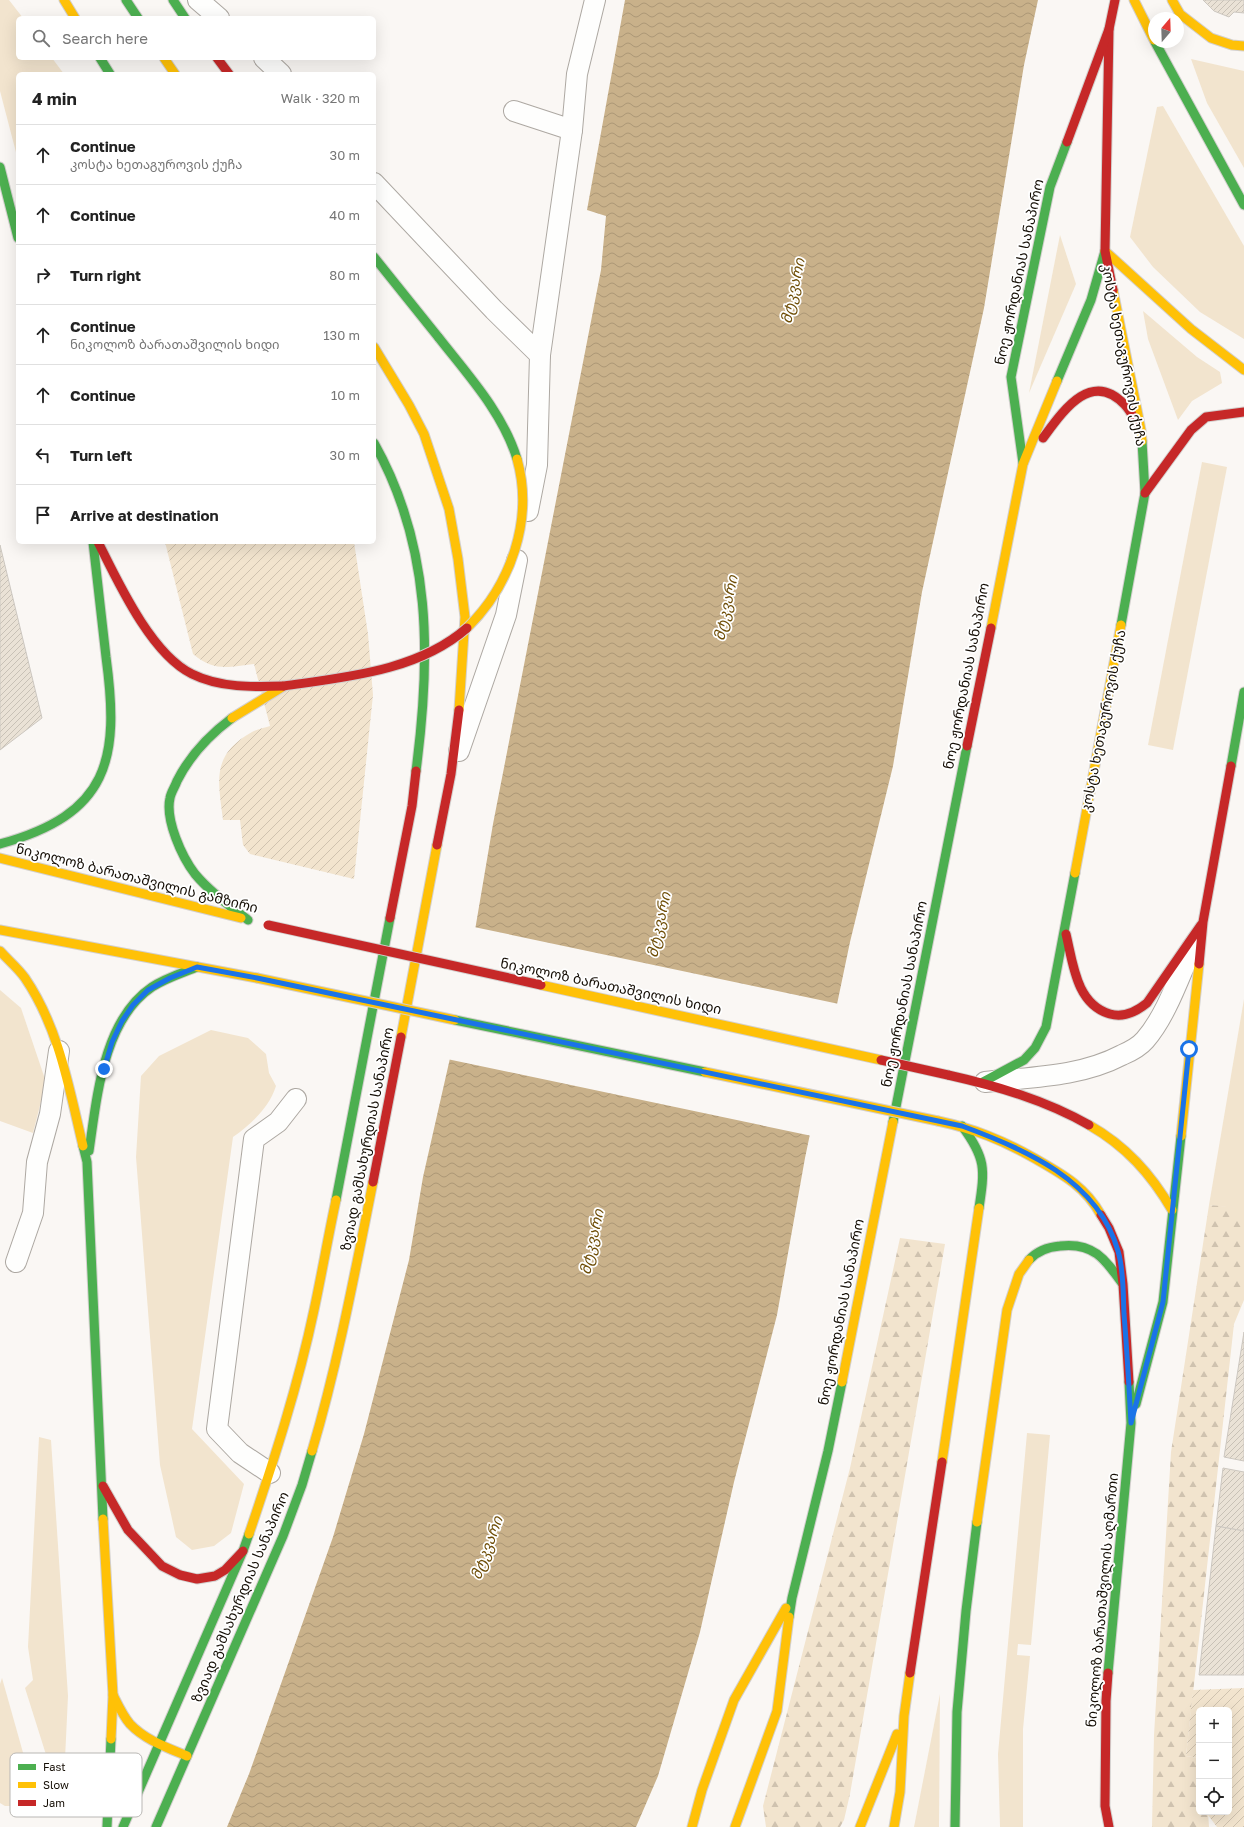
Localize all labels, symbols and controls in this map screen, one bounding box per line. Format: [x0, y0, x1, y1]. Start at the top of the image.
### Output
north arrow [1148, 12, 1184, 48]
search box [16, 16, 376, 60]
icon: search [30, 27, 52, 49]
text: Search here [62, 29, 148, 47]
text: 4 min [32, 88, 77, 109]
text: Walk · 320 m [281, 90, 360, 106]
text: Continue [70, 137, 136, 155]
icon: ahead [32, 144, 54, 166]
text: 30 m [330, 147, 360, 163]
text: კოსტა ხეთაგუროვის ქუჩა [70, 156, 242, 172]
street label: ნოე ჟორდანიას სანაპირო [990, 177, 1048, 367]
icon: ahead [32, 204, 54, 226]
text: Continue [70, 206, 136, 224]
text: 40 m [329, 207, 360, 223]
water label: მტკვარი [776, 255, 809, 325]
street label: კოსტა ხეთაგუროვის ქუჩა [1097, 262, 1151, 448]
icon: right [32, 264, 54, 286]
text: Turn right [70, 266, 141, 284]
text: 80 m [329, 267, 360, 283]
text: Continue [70, 317, 136, 335]
icon: ahead [32, 324, 54, 346]
text: 130 m [323, 327, 360, 343]
text: ნიკოლოზ ბარათაშვილის ხიდი [70, 336, 280, 352]
icon: ahead [32, 384, 54, 406]
text: Continue [70, 386, 136, 404]
text: 10 m [331, 387, 360, 403]
icon: left [32, 444, 54, 466]
text: Turn left [70, 446, 132, 464]
text: 30 m [330, 447, 360, 463]
icon: arrive [32, 504, 54, 526]
text: Arrive at destination [70, 506, 219, 524]
water label: მტკვარი [709, 572, 742, 642]
street label: ნოე ჟორდანიას სანაპირო [939, 581, 993, 771]
street label: კოსტა ხეთაგუროვის ქუჩა [1076, 628, 1130, 814]
street label: ნიკოლოზ ბარათაშვილის გამზირი [14, 839, 260, 917]
water label: მტკვარი [642, 889, 675, 959]
street label: ნოე ჟორდანიას სანაპირო [877, 899, 931, 1089]
street label: ნიკოლოზ ბარათაშვილის ხიდი [499, 954, 723, 1018]
street label: ზვიად გამსახურდიას სანაპირო [336, 1026, 398, 1252]
route start [1180, 1040, 1198, 1058]
route end [95, 1060, 113, 1078]
water label: მტკვარი [575, 1206, 608, 1276]
street label: ნოე ჟორდანიას სანაპირო [814, 1217, 868, 1407]
street label: ნიკოლოზ ბარათაშვილის აღმართი [1082, 1472, 1122, 1728]
street label: ზვიად გამსახურდიას სანაპირო [187, 1489, 293, 1705]
water label: მტკვარი [466, 1512, 507, 1582]
map controls [1196, 1707, 1232, 1815]
button: + [1196, 1707, 1232, 1743]
button: − [1196, 1743, 1232, 1779]
legend [10, 1753, 142, 1817]
text: Fast [43, 1760, 66, 1773]
text: Slow [43, 1778, 69, 1791]
button: locate [1196, 1779, 1232, 1815]
text: Jam [43, 1796, 65, 1809]

